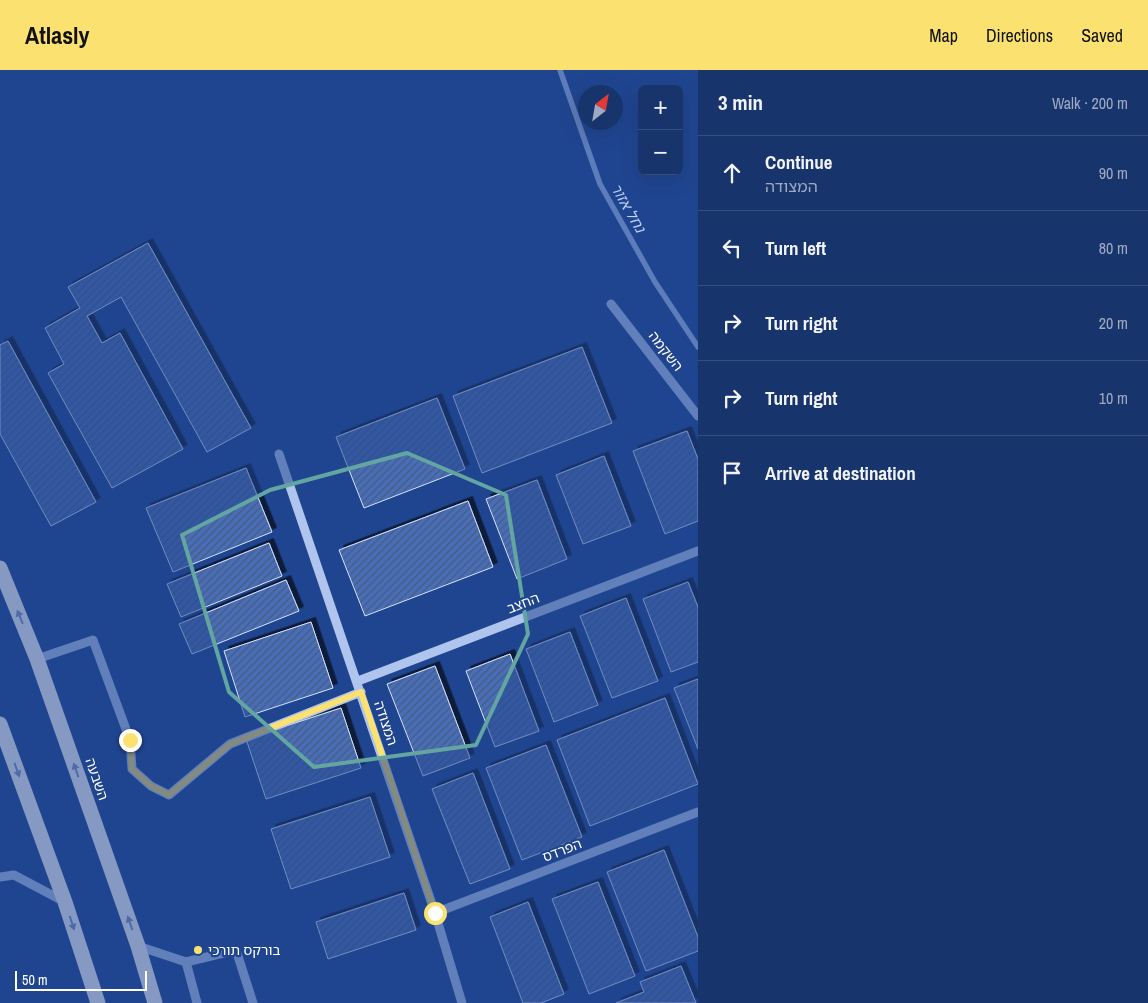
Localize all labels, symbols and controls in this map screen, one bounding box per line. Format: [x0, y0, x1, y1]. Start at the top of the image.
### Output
text: Atlasly [25, 19, 90, 51]
text: Map [929, 23, 958, 48]
text: Directions [986, 23, 1053, 48]
text: Saved [1081, 23, 1123, 48]
north arrow [578, 85, 623, 130]
map controls [638, 85, 683, 175]
button: + [638, 85, 683, 130]
text: 3 min [718, 88, 763, 117]
text: Walk · 200 m [1052, 92, 1128, 114]
button: − [638, 130, 683, 175]
text: Continue [765, 149, 833, 175]
icon: ahead [718, 159, 746, 187]
text: 90 m [1099, 162, 1128, 184]
text: המצודה [765, 175, 818, 197]
water label: נחל אזור [606, 179, 652, 237]
icon: left [718, 234, 746, 262]
text: Turn left [765, 235, 826, 261]
text: 80 m [1099, 237, 1128, 259]
icon: right [718, 309, 746, 337]
text: Turn right [765, 310, 837, 336]
text: 20 m [1099, 312, 1128, 334]
street label: השקמה [645, 327, 687, 375]
icon: right [718, 384, 746, 412]
text: Turn right [765, 385, 837, 411]
text: 10 m [1099, 387, 1128, 409]
icon: arrive [718, 459, 746, 487]
text: Arrive at destination [765, 460, 916, 486]
street label: החצב [504, 589, 542, 617]
one-way arrow [16, 609, 24, 624]
street label: המצודה [370, 698, 402, 748]
route end [119, 729, 142, 752]
street label: השבעה [81, 755, 113, 803]
one-way arrow [72, 762, 80, 777]
one-way arrow [13, 763, 21, 778]
street label: הפרדס [540, 834, 584, 866]
route start [424, 902, 447, 925]
one-way arrow [126, 915, 134, 930]
one-way arrow [68, 916, 76, 931]
place label: בורקס תורכי [208, 941, 280, 959]
marker: בורקס תורכי [192, 944, 204, 956]
scale bar [15, 968, 148, 991]
text: 50 m [22, 971, 48, 989]

